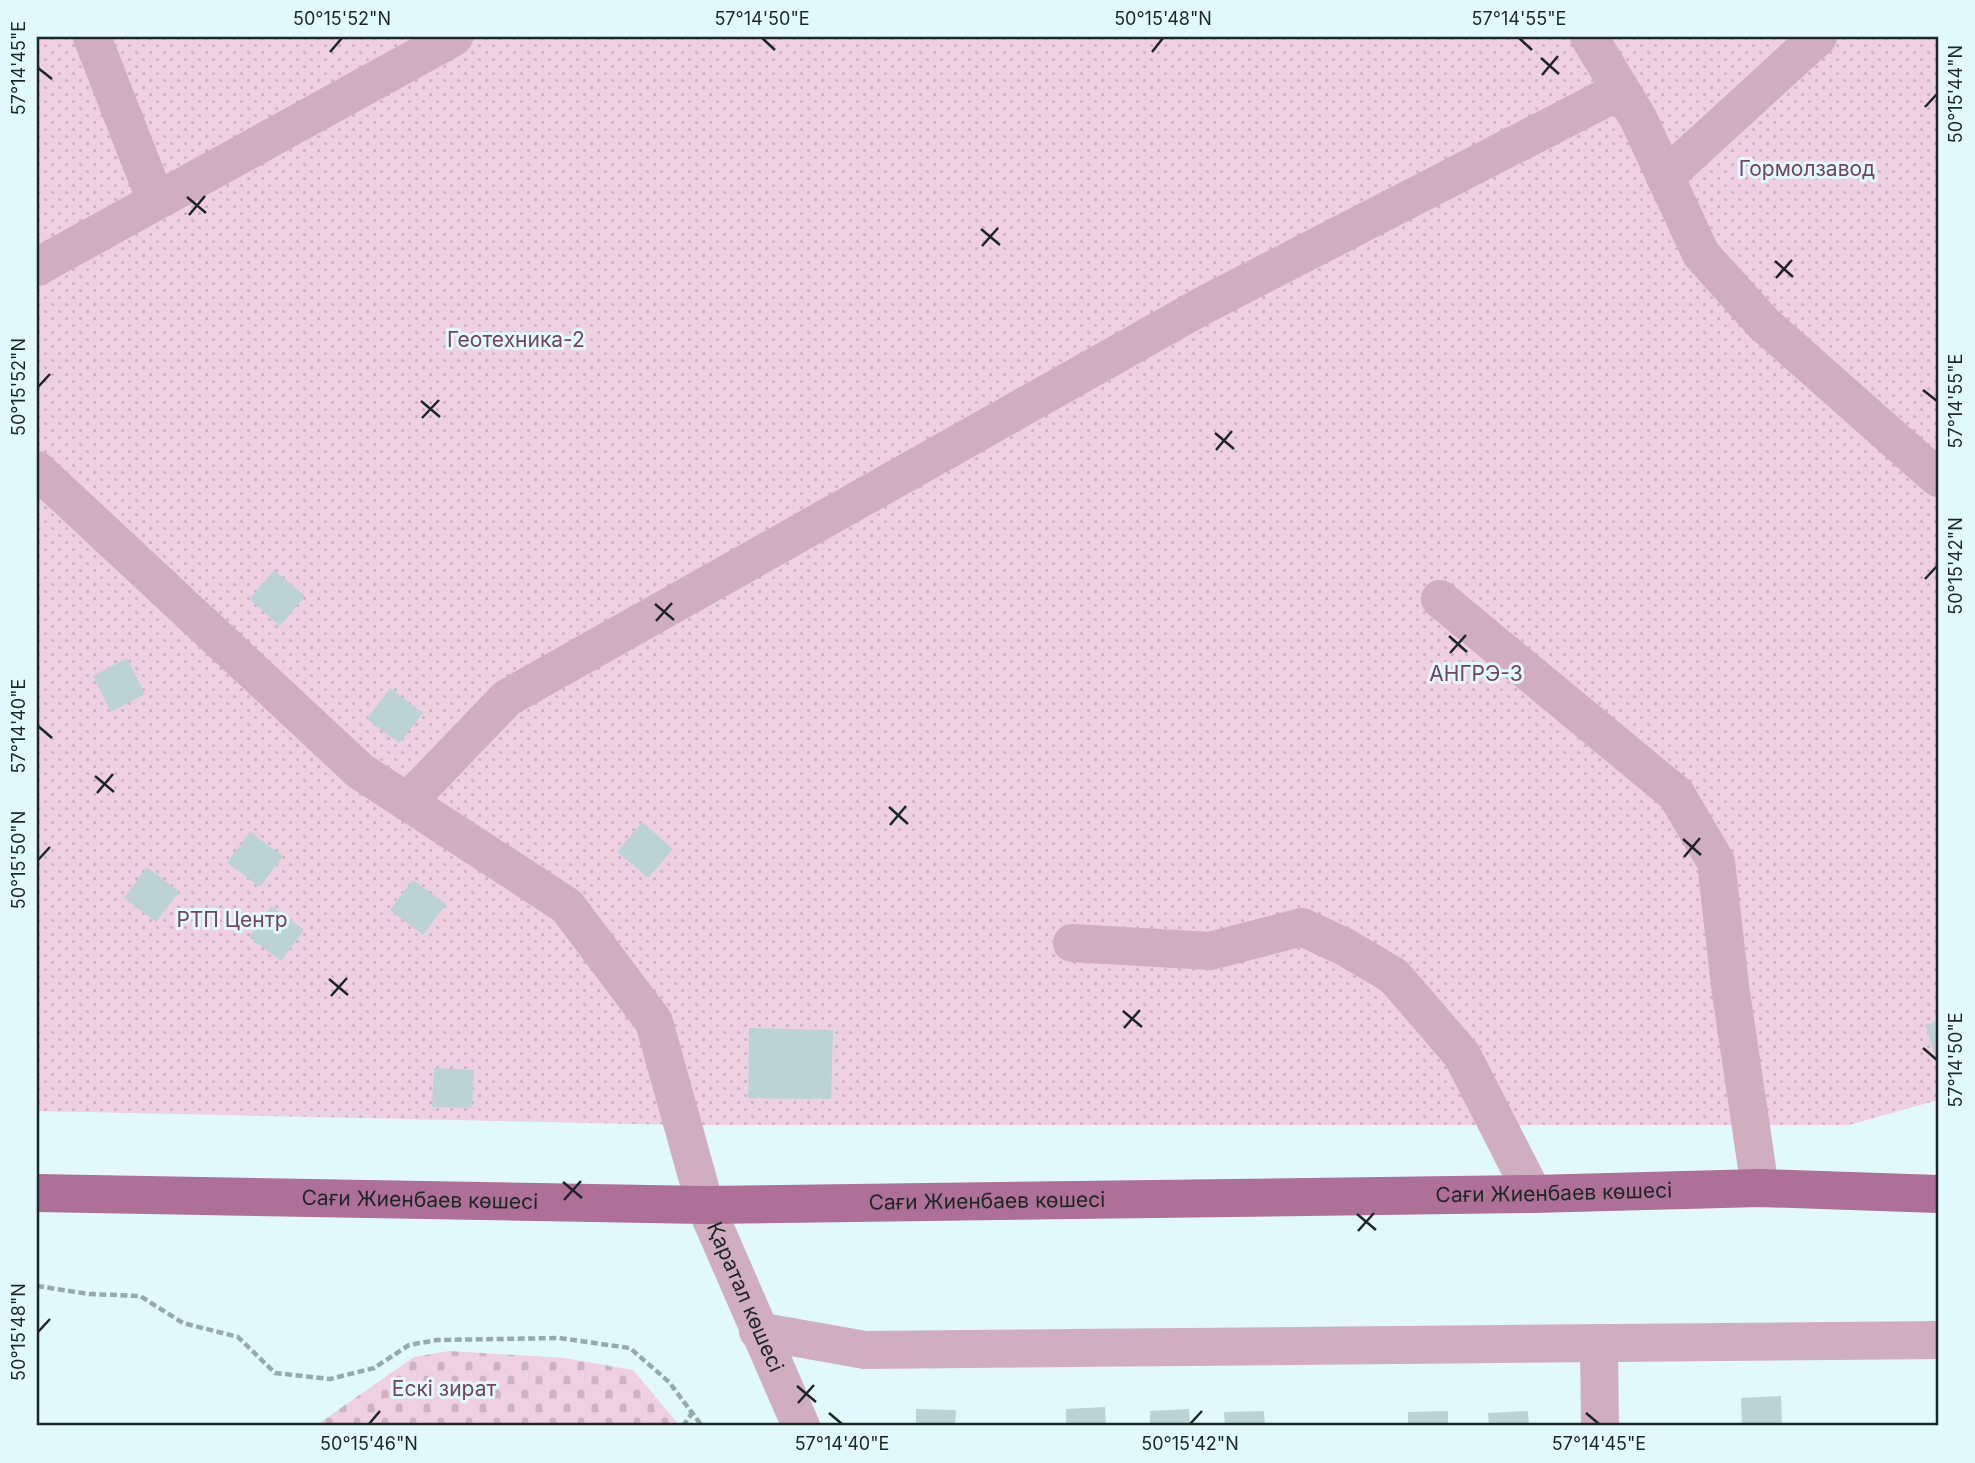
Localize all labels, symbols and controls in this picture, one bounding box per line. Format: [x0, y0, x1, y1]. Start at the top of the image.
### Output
text: 50°15'52"N [293, 8, 391, 29]
text: 57°14'50"E [714, 8, 810, 29]
text: 50°15'48"N [1114, 8, 1212, 29]
text: 57°14'55"E [1472, 8, 1566, 29]
text: 57°14'45"E [8, 21, 29, 115]
text: 50°15'44"N [1945, 45, 1966, 143]
park label: Гормолзавод [1739, 156, 1875, 181]
park label: Геотехника-2 [447, 327, 585, 352]
text: 50°15'52"N [8, 338, 29, 436]
text: 57°14'55"E [1945, 354, 1966, 448]
text: 50°15'42"N [1945, 517, 1966, 615]
park label: АНГРЭ-3 [1429, 661, 1523, 686]
text: 57°14'40"E [8, 679, 29, 773]
text: 50°15'50"N [8, 811, 29, 909]
park label: РТП Центр [176, 907, 288, 932]
text: 57°14'50"E [1945, 1012, 1966, 1108]
street label: Сағи Жиенбаев көшесі [1435, 1177, 1672, 1207]
street label: Сағи Жиенбаев көшесі [301, 1185, 538, 1214]
street label: Сағи Жиенбаев көшесі [868, 1187, 1105, 1215]
street label: Қаратал көшесі [702, 1218, 789, 1376]
text: 50°15'48"N [8, 1283, 29, 1381]
park label: Ескі зират [392, 1376, 496, 1401]
text: 50°15'46"N [320, 1433, 418, 1454]
text: 57°14'40"E [795, 1433, 889, 1454]
text: 50°15'42"N [1141, 1433, 1239, 1454]
text: 57°14'45"E [1552, 1433, 1646, 1454]

